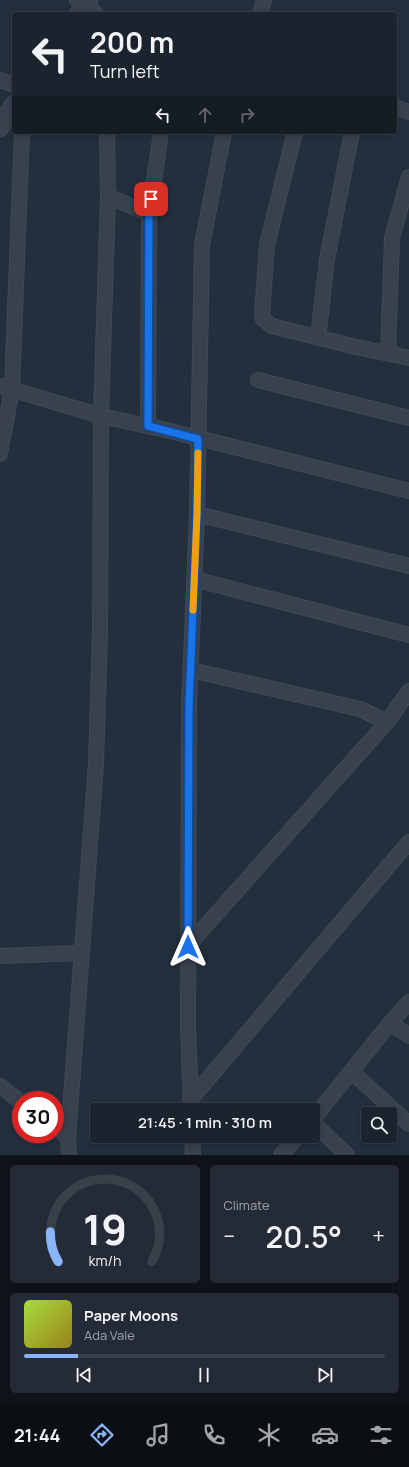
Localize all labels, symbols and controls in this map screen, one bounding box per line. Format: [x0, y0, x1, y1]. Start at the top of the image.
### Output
text: 200 m [90, 23, 174, 61]
icon: left [24, 28, 76, 80]
text: Turn left [90, 59, 160, 83]
icon: left [152, 104, 174, 126]
icon: ahead [194, 104, 216, 126]
icon: right [236, 104, 258, 126]
pin [134, 182, 168, 216]
icon: arrive [140, 188, 162, 210]
position arrow [167, 926, 209, 968]
speed limit sign: 30 [12, 1091, 64, 1143]
map controls [361, 1107, 397, 1143]
button: search [361, 1107, 397, 1143]
text: 21:45 · 1 min · 310 m [138, 1112, 272, 1133]
text: Climate [224, 1196, 270, 1214]
text: 19 [83, 1201, 127, 1257]
text: 20.5° [266, 1216, 342, 1257]
text: − [224, 1221, 235, 1251]
text: + [372, 1221, 385, 1251]
text: km/h [88, 1251, 121, 1270]
text: Paper Moons [84, 1305, 178, 1326]
text: Ada Vale [84, 1326, 135, 1344]
icon: previous [73, 1364, 95, 1386]
icon: pause [193, 1364, 215, 1386]
icon: next [314, 1364, 336, 1386]
icon: directions [88, 1421, 116, 1449]
icon: music [144, 1421, 172, 1449]
icon: phone [200, 1421, 228, 1449]
icon: climate [255, 1421, 283, 1449]
icon: car [311, 1421, 339, 1449]
icon: filters [367, 1421, 395, 1449]
text: 21:44 [14, 1423, 60, 1447]

